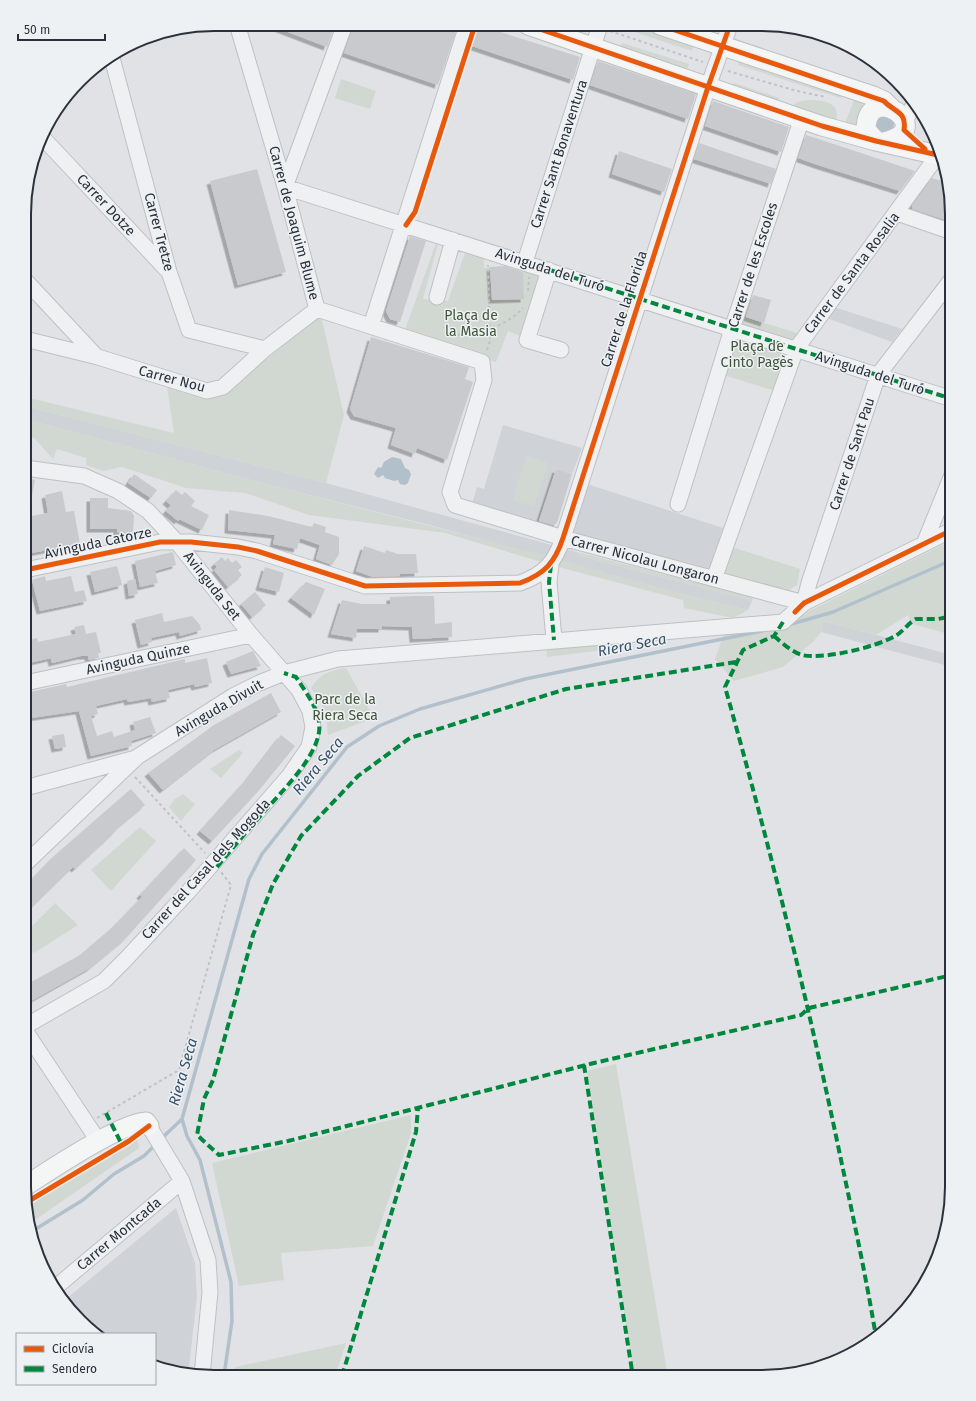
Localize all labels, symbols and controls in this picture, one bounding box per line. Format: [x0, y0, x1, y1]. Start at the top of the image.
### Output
scale bar [18, 16, 105, 42]
text: 50 m [24, 23, 50, 37]
street label: Carrer Sant Bonaventura [527, 77, 591, 231]
street label: Carrer de Joaquim Blume [265, 144, 323, 302]
street label: Carrer Dotze [73, 171, 139, 239]
street label: Carrer Tretze [140, 191, 178, 273]
street label: Carrer de les Escoles [725, 200, 781, 330]
street label: Carrer de Santa Rosalia [801, 209, 903, 337]
street label: Avinguda del Turó [493, 244, 607, 296]
street label: Carrer de la Florida [597, 248, 651, 370]
park label: Plaça de la Masia [444, 307, 498, 340]
park label: Plaça de Cinto Pagès [721, 338, 794, 371]
street label: Avinguda del Turó [813, 347, 927, 399]
street label: Carrer Nou [137, 362, 207, 396]
street label: Carrer de Sant Pau [826, 395, 878, 513]
street label: Avinguda Catorze [43, 523, 153, 563]
street label: Carrer Nicolau Longaron [569, 532, 721, 588]
street label: Avinguda Set [180, 548, 245, 624]
water label: Riera Seca [596, 630, 668, 660]
street label: Avinguda Quinze [85, 640, 191, 678]
street label: Avinguda Divuit [172, 675, 267, 740]
park label: Parc de la Riera Seca [312, 691, 378, 724]
water label: Riera Seca [289, 734, 347, 798]
street label: Carrer del Casal dels Mogoda [138, 795, 274, 943]
water label: Riera Seca [165, 1036, 201, 1108]
street label: Carrer Montcada [73, 1194, 165, 1274]
legend [16, 1333, 156, 1385]
text: Ciclovía [52, 1342, 94, 1356]
text: Sendero [52, 1362, 97, 1376]

